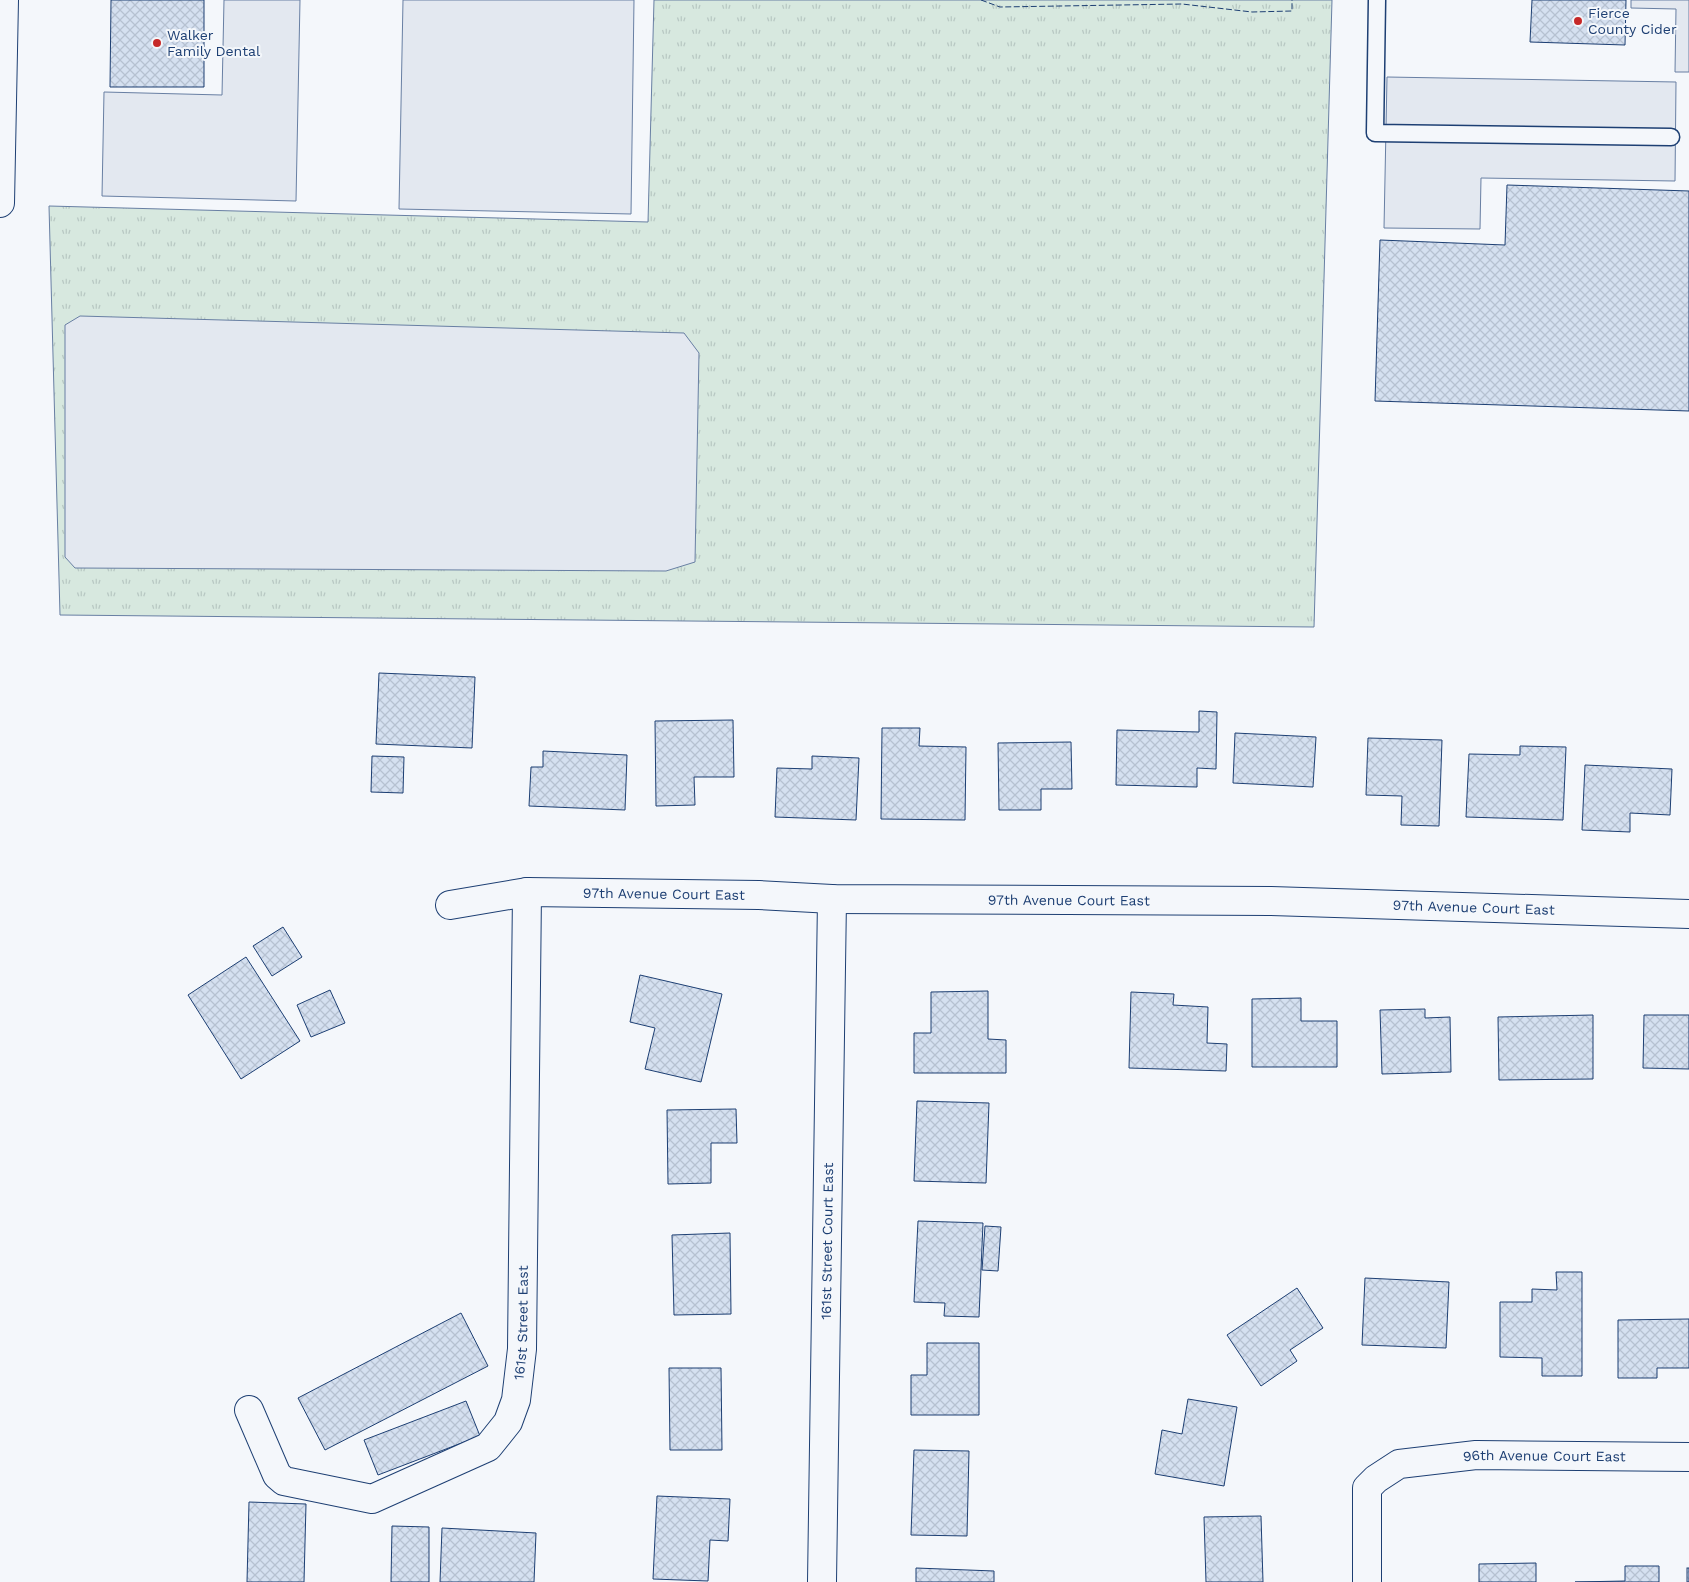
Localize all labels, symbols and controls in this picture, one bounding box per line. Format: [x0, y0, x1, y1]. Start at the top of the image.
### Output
place label: Fierce County Cider [1588, 5, 1677, 37]
marker: Fierce County Cider [1572, 15, 1584, 27]
place label: Walker Family Dental [167, 27, 261, 59]
marker: Walker Family Dental [151, 37, 163, 49]
street label: 97th Avenue Court East [583, 885, 745, 903]
street label: 97th Avenue Court East [988, 892, 1150, 908]
street label: 97th Avenue Court East [1392, 897, 1555, 918]
street label: 161st Street Court East [818, 1162, 836, 1320]
street label: 161st Street East [510, 1265, 531, 1381]
street label: 96th Avenue Court East [1462, 1447, 1626, 1464]

